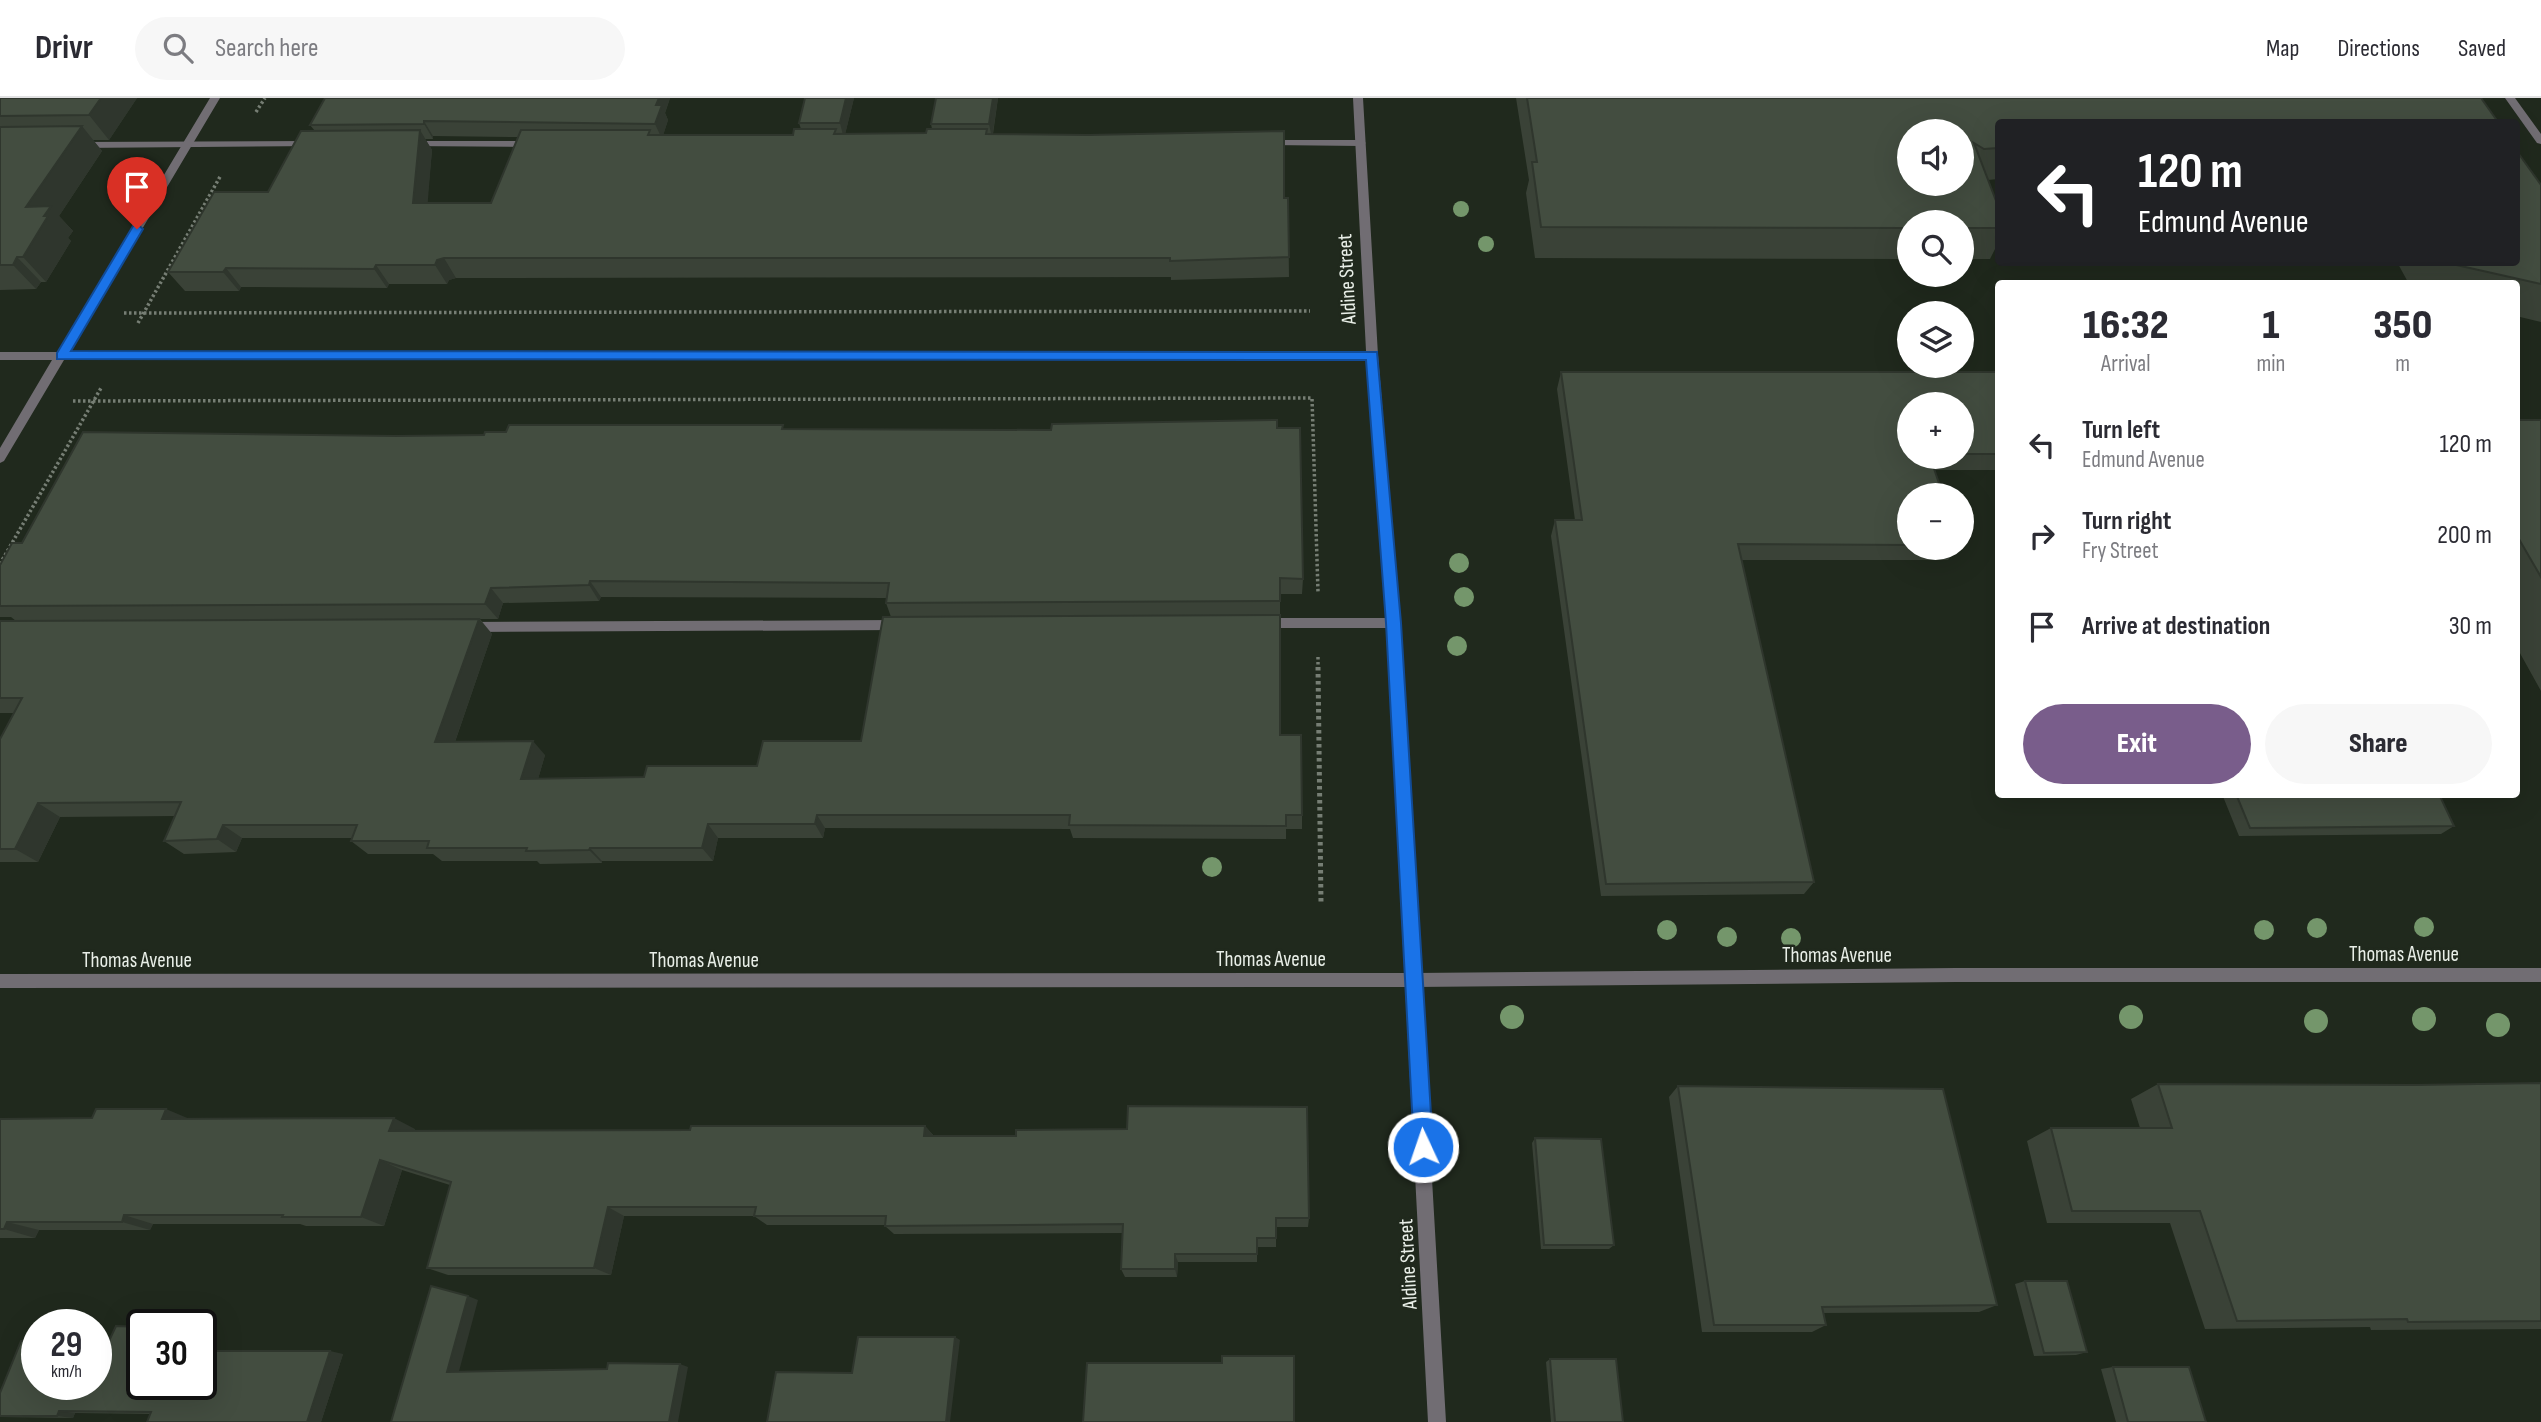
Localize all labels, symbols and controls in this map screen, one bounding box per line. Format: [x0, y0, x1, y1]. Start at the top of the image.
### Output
search box [135, 17, 625, 80]
text: Drivr [35, 28, 93, 68]
icon: search [159, 29, 197, 67]
text: Search here [215, 33, 318, 64]
text: Map [2266, 34, 2299, 63]
text: Directions [2337, 34, 2420, 63]
text: Saved [2458, 34, 2506, 63]
map controls [1897, 119, 1974, 560]
button: sound [1897, 119, 1974, 196]
text: 120 m [2138, 143, 2243, 202]
icon: left [2023, 147, 2114, 238]
pin [107, 157, 167, 229]
icon: arrive [118, 168, 156, 206]
text: Edmund Avenue [2138, 203, 2309, 242]
button: search [1897, 210, 1974, 287]
street label: Aldine Street [1332, 233, 1362, 326]
text: 16:32 [2083, 300, 2169, 351]
text: 1 [2262, 300, 2280, 351]
text: 350 [2373, 300, 2432, 351]
button: layers [1897, 301, 1974, 378]
text: Arrival [2101, 350, 2150, 378]
text: min [2256, 350, 2285, 378]
text: m [2395, 350, 2410, 378]
button: + [1897, 392, 1974, 469]
text: Turn left [2082, 415, 2160, 446]
icon: left [2023, 426, 2061, 464]
text: 120 m [2439, 429, 2492, 460]
text: Edmund Avenue [2082, 446, 2205, 474]
button: − [1897, 483, 1974, 560]
text: Turn right [2082, 506, 2171, 537]
icon: right [2023, 517, 2061, 555]
text: 200 m [2437, 520, 2492, 551]
text: Fry Street [2082, 537, 2159, 565]
icon: arrive [2023, 608, 2061, 646]
text: Arrive at destination [2082, 611, 2270, 642]
text: 30 m [2449, 611, 2492, 642]
button: Exit [2023, 704, 2251, 784]
button: Share [2265, 704, 2492, 784]
street label: Thomas Avenue [2349, 942, 2459, 967]
street label: Thomas Avenue [1782, 943, 1892, 968]
street label: Thomas Avenue [1216, 947, 1326, 972]
street label: Thomas Avenue [82, 948, 192, 973]
street label: Thomas Avenue [649, 948, 759, 973]
position arrow [1386, 1110, 1460, 1184]
street label: Aldine Street [1393, 1218, 1423, 1311]
speed limit sign: 30 [126, 1309, 217, 1400]
text: 29 [51, 1324, 82, 1367]
text: km/h [51, 1361, 82, 1382]

